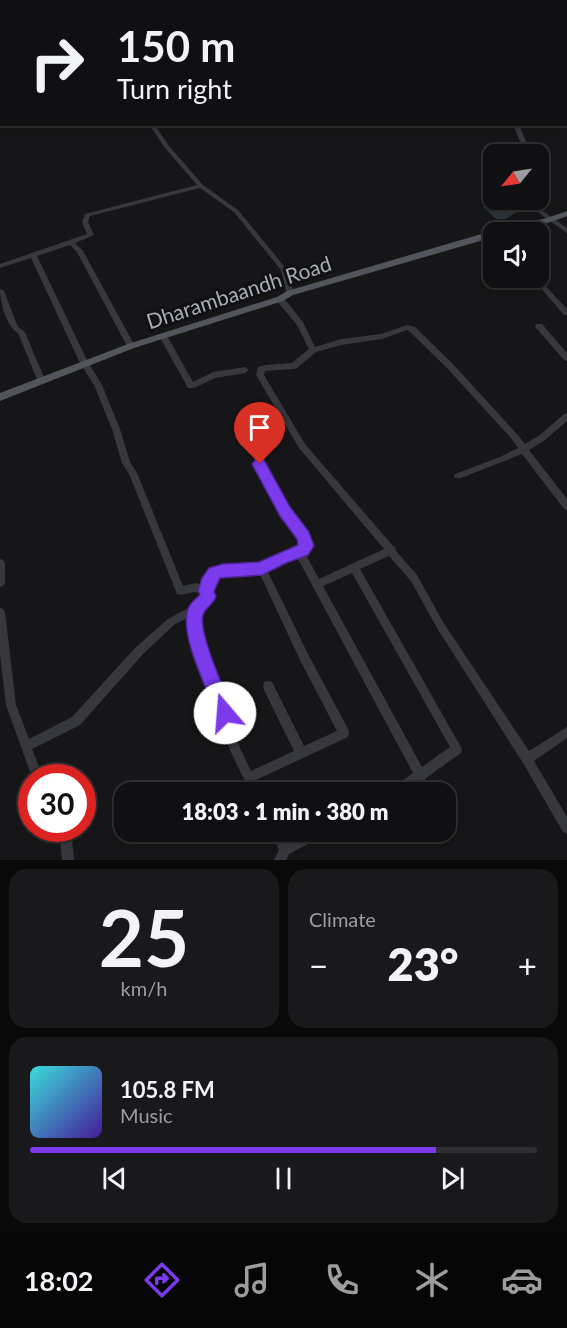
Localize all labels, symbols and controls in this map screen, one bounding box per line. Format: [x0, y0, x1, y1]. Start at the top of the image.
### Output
text: 150 m [117, 21, 235, 71]
icon: right [18, 24, 96, 102]
text: Turn right [117, 72, 232, 105]
north arrow [483, 144, 549, 210]
map controls [483, 144, 549, 288]
button: sound [483, 222, 549, 288]
street label: Dharambaandh Road [143, 250, 334, 333]
pin [234, 402, 285, 464]
icon: arrive [243, 411, 276, 444]
position arrow [193, 681, 257, 745]
speed limit sign: 30 [18, 764, 96, 842]
text: 18:03 · 1 min · 380 m [182, 798, 388, 825]
text: 25 [99, 890, 189, 984]
text: Climate [309, 907, 376, 931]
text: 23° [388, 937, 458, 991]
text: − [309, 945, 328, 985]
text: + [518, 945, 537, 985]
text: km/h [121, 976, 167, 1000]
text: 105.8 FM [120, 1076, 215, 1103]
text: Music [120, 1103, 173, 1127]
icon: previous [98, 1162, 131, 1195]
icon: pause [267, 1162, 300, 1195]
icon: next [436, 1162, 469, 1195]
icon: directions [141, 1259, 183, 1301]
icon: music [231, 1259, 273, 1301]
icon: phone [321, 1259, 363, 1301]
icon: climate [411, 1259, 453, 1301]
icon: car [501, 1259, 543, 1301]
text: 18:02 [24, 1264, 94, 1297]

